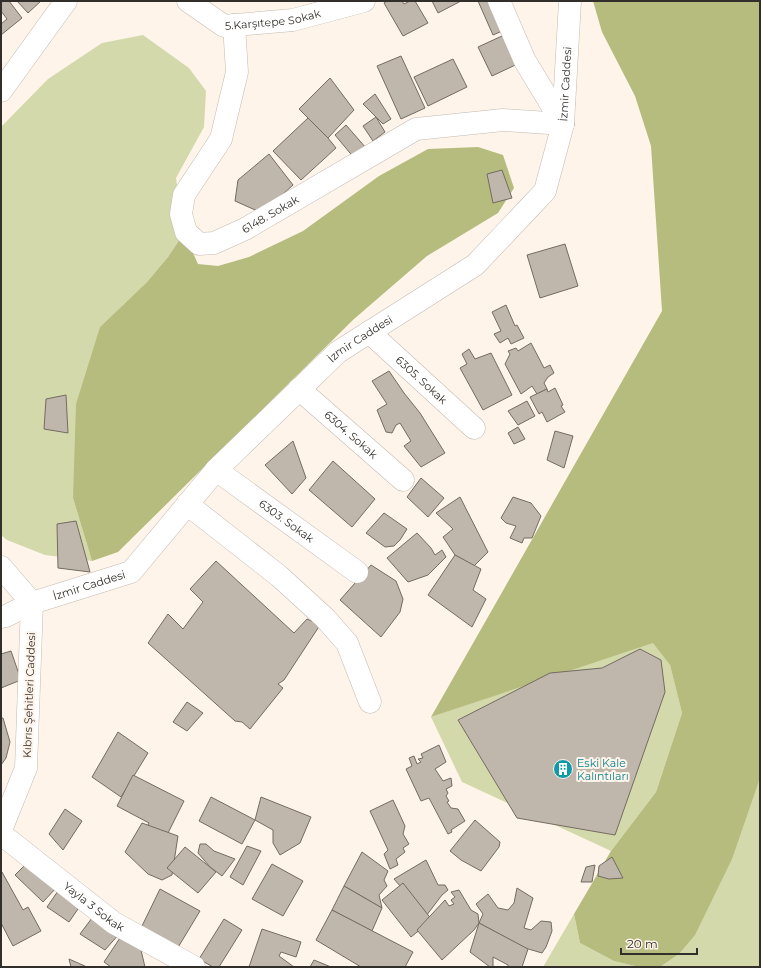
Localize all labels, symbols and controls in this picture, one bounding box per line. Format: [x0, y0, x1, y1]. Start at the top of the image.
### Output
street label: 5.Karşıtepe Sokak [224, 6, 322, 33]
street label: İzmir Caddesi [556, 46, 574, 122]
street label: 6148. Sokak [239, 192, 302, 236]
street label: İzmir Caddesi [325, 312, 395, 365]
street label: 6305. Sokak [393, 353, 450, 407]
street label: 6304. Sokak [321, 407, 381, 462]
street label: 6303. Sokak [256, 496, 317, 546]
street label: İzmir Caddesi [51, 567, 127, 603]
street label: Kıbrıs Şehitleri Caddesi [20, 632, 38, 758]
place label: Eski Kale Kalıntıları [577, 756, 629, 783]
building icon: Eski Kale Kalıntıları [552, 758, 574, 780]
street label: Yayla 3 Sokak [61, 879, 127, 935]
scale bar [621, 930, 697, 956]
text: 20 m [627, 936, 658, 951]

